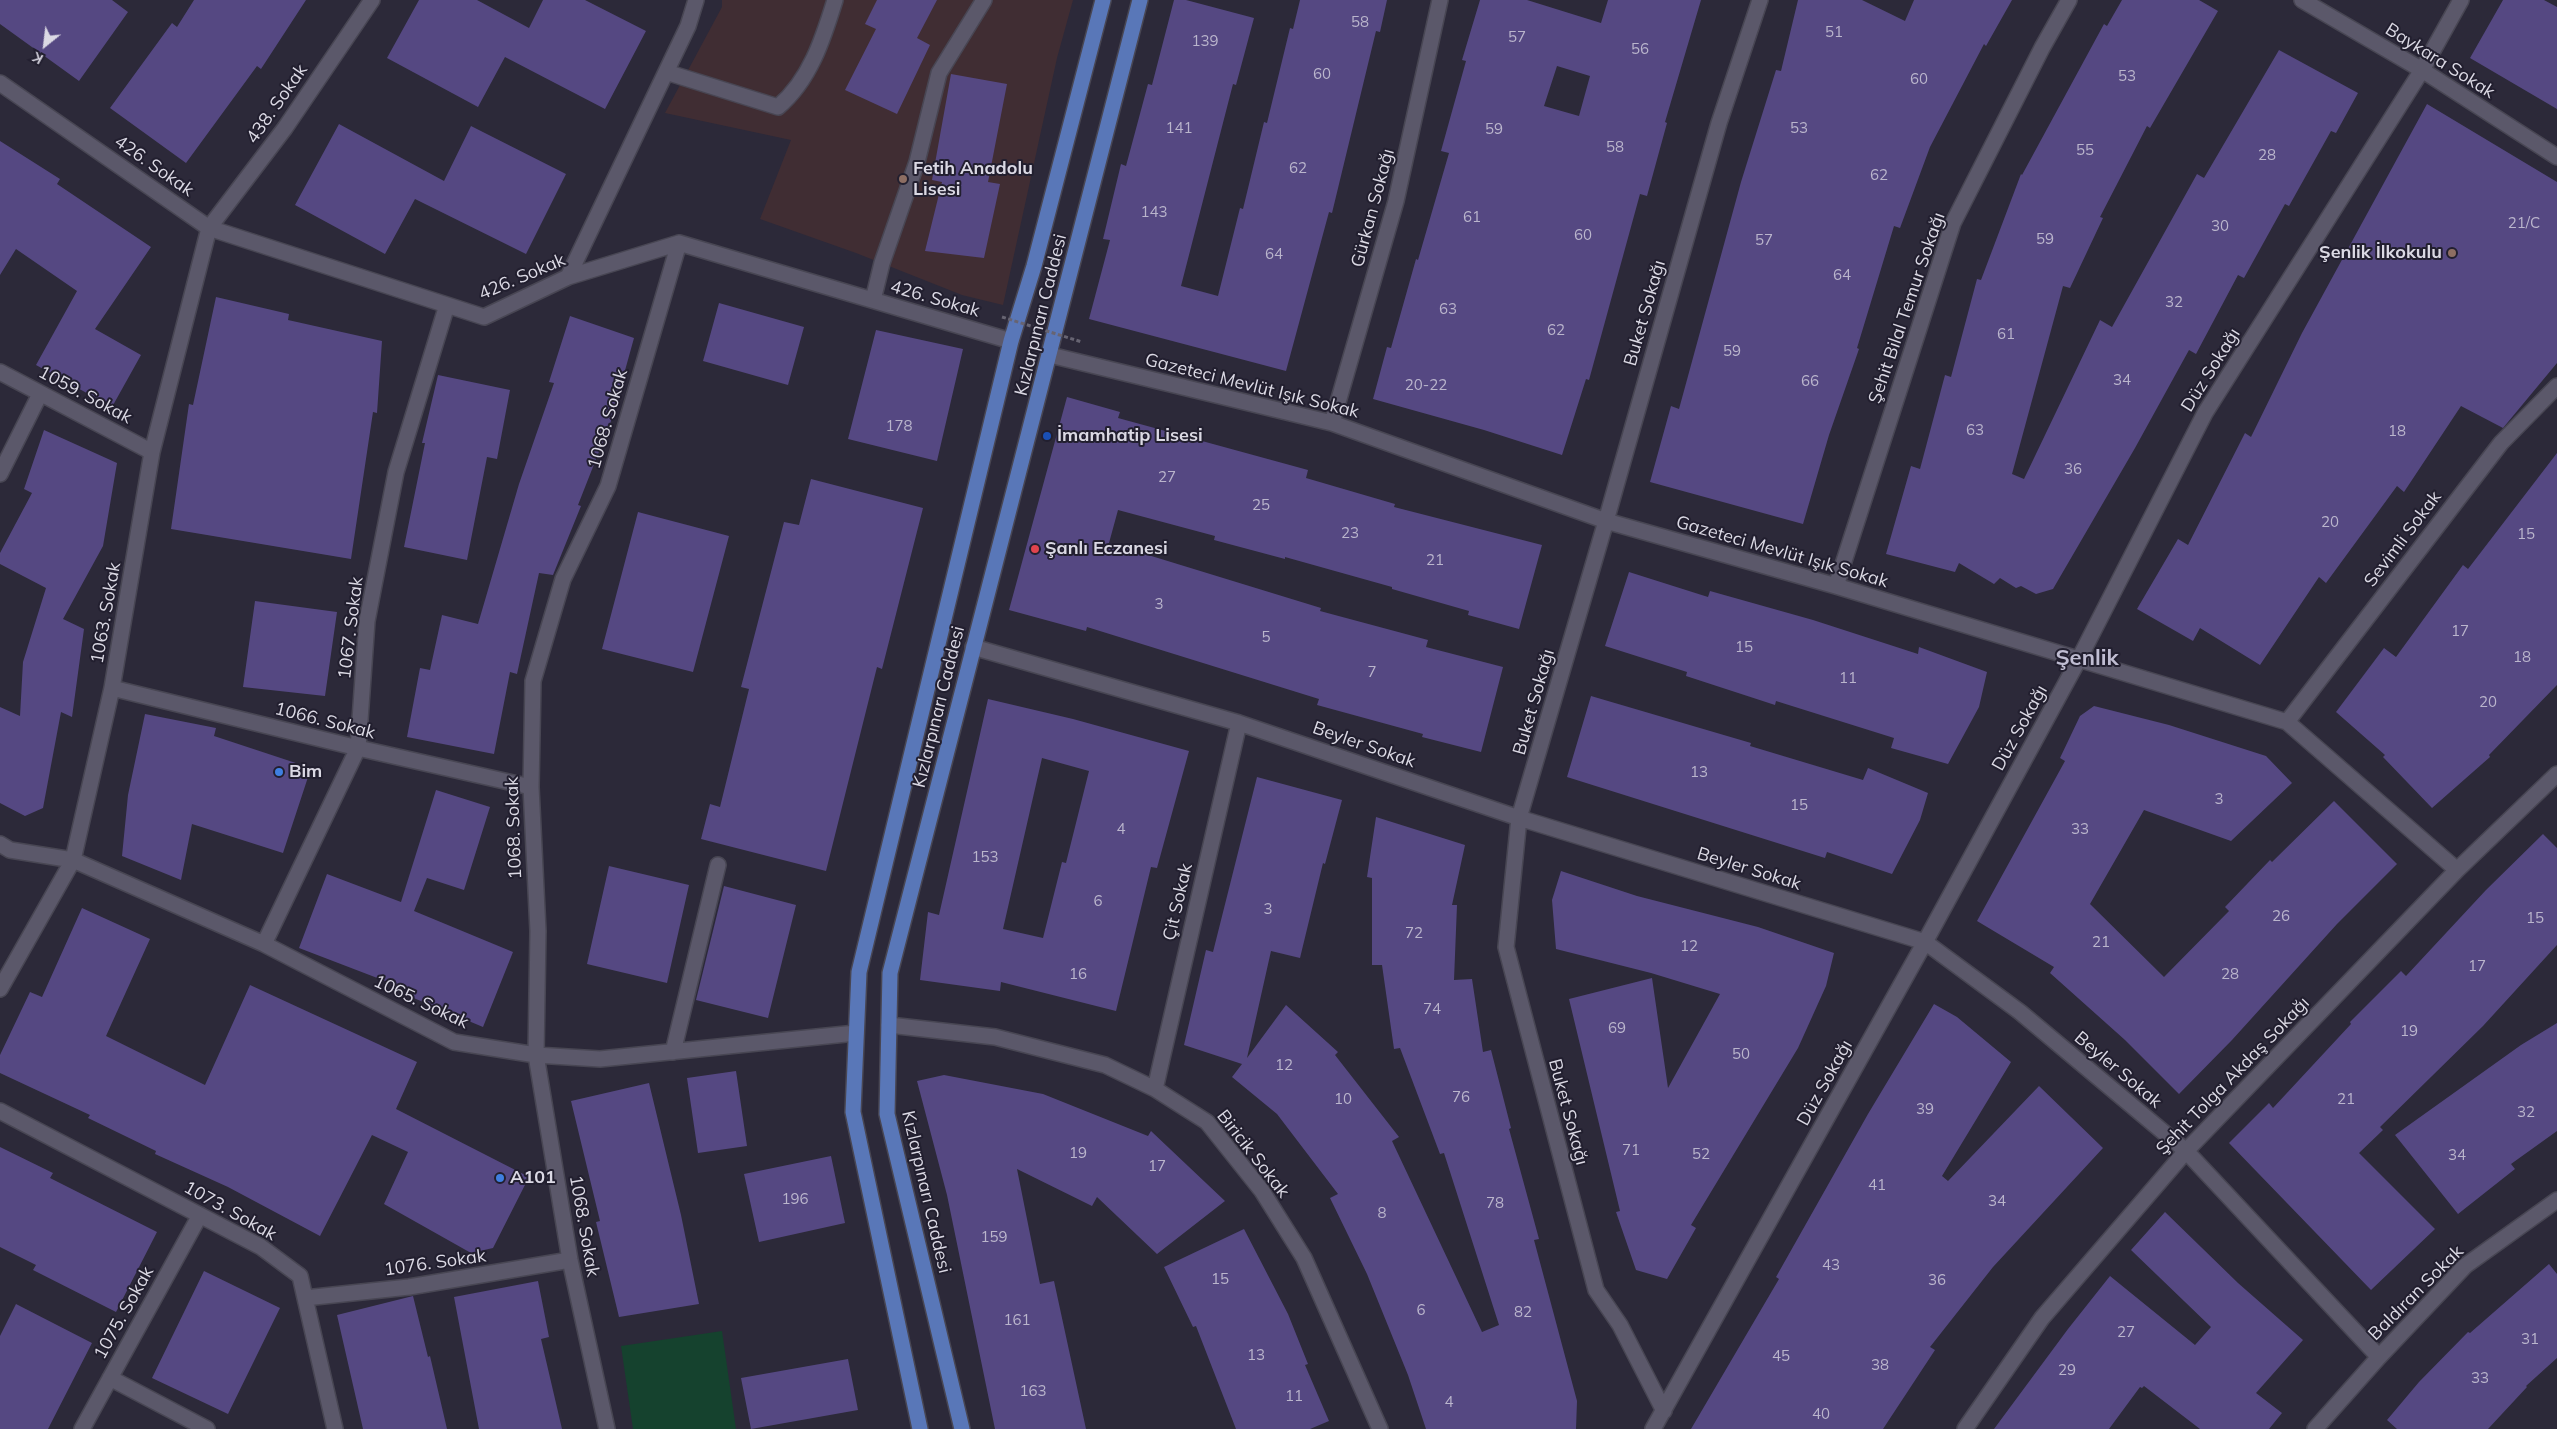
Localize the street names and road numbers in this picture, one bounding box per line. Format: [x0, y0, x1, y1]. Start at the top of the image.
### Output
street label: Baykara Sokak [2381, 19, 2499, 103]
street label: 438. Sokak [242, 60, 312, 148]
street label: 426. Sokak [110, 131, 198, 201]
street label: Gürkan Sokağı [1347, 146, 1399, 270]
street label: Şehit Bilal Temur Sokağı [1864, 210, 1950, 406]
street label: Kızlarpınarı Caddesi [1010, 232, 1072, 398]
street label: 426. Sokak [475, 249, 569, 305]
street label: Buket Sokağı [1620, 258, 1670, 368]
street label: 426. Sokak [888, 276, 982, 322]
street label: Düz Sokağı [2177, 324, 2245, 416]
street label: Gazeteci Mevlüt Işık Sokak [1143, 349, 1361, 423]
street label: 1059. Sokak [35, 361, 135, 429]
street label: 1068. Sokak [583, 367, 633, 471]
street label: Sevimli Sokak [2360, 487, 2446, 591]
street label: Gazeteci Mevlüt Işık Sokak [1673, 511, 1891, 593]
street label: 1063. Sokak [86, 561, 126, 665]
street label: 1067. Sokak [334, 576, 368, 680]
street label: Kızlarpınarı Caddesi [908, 624, 970, 790]
street label: Buket Sokağı [1509, 647, 1559, 757]
street label: Düz Sokağı [1988, 681, 2052, 775]
street label: 1066. Sokak [273, 698, 377, 744]
street label: Beyler Sokak [1310, 717, 1418, 773]
street label: 1068. Sokak [501, 776, 527, 880]
street label: Beyler Sokak [1694, 843, 1804, 895]
street label: Çit Sokak [1159, 861, 1197, 943]
street label: 1065. Sokak [370, 971, 472, 1033]
street label: Şehit Tolga Akdaş Sokağı [2152, 992, 2314, 1160]
street label: Beyler Sokak [2070, 1027, 2166, 1113]
street label: Düz Sokağı [1793, 1036, 1857, 1130]
street label: Buket Sokağı [1543, 1057, 1593, 1167]
street label: Biricik Sokak [1212, 1106, 1294, 1202]
street label: Kızlarpınarı Caddesi [897, 1109, 955, 1275]
street label: 1068. Sokak [564, 1174, 604, 1278]
street label: 1073. Sokak [180, 1177, 280, 1245]
street label: Baldıran Sokak [2364, 1241, 2468, 1345]
street label: 1076. Sokak [383, 1245, 487, 1281]
street label: 1075. Sokak [90, 1263, 158, 1363]

